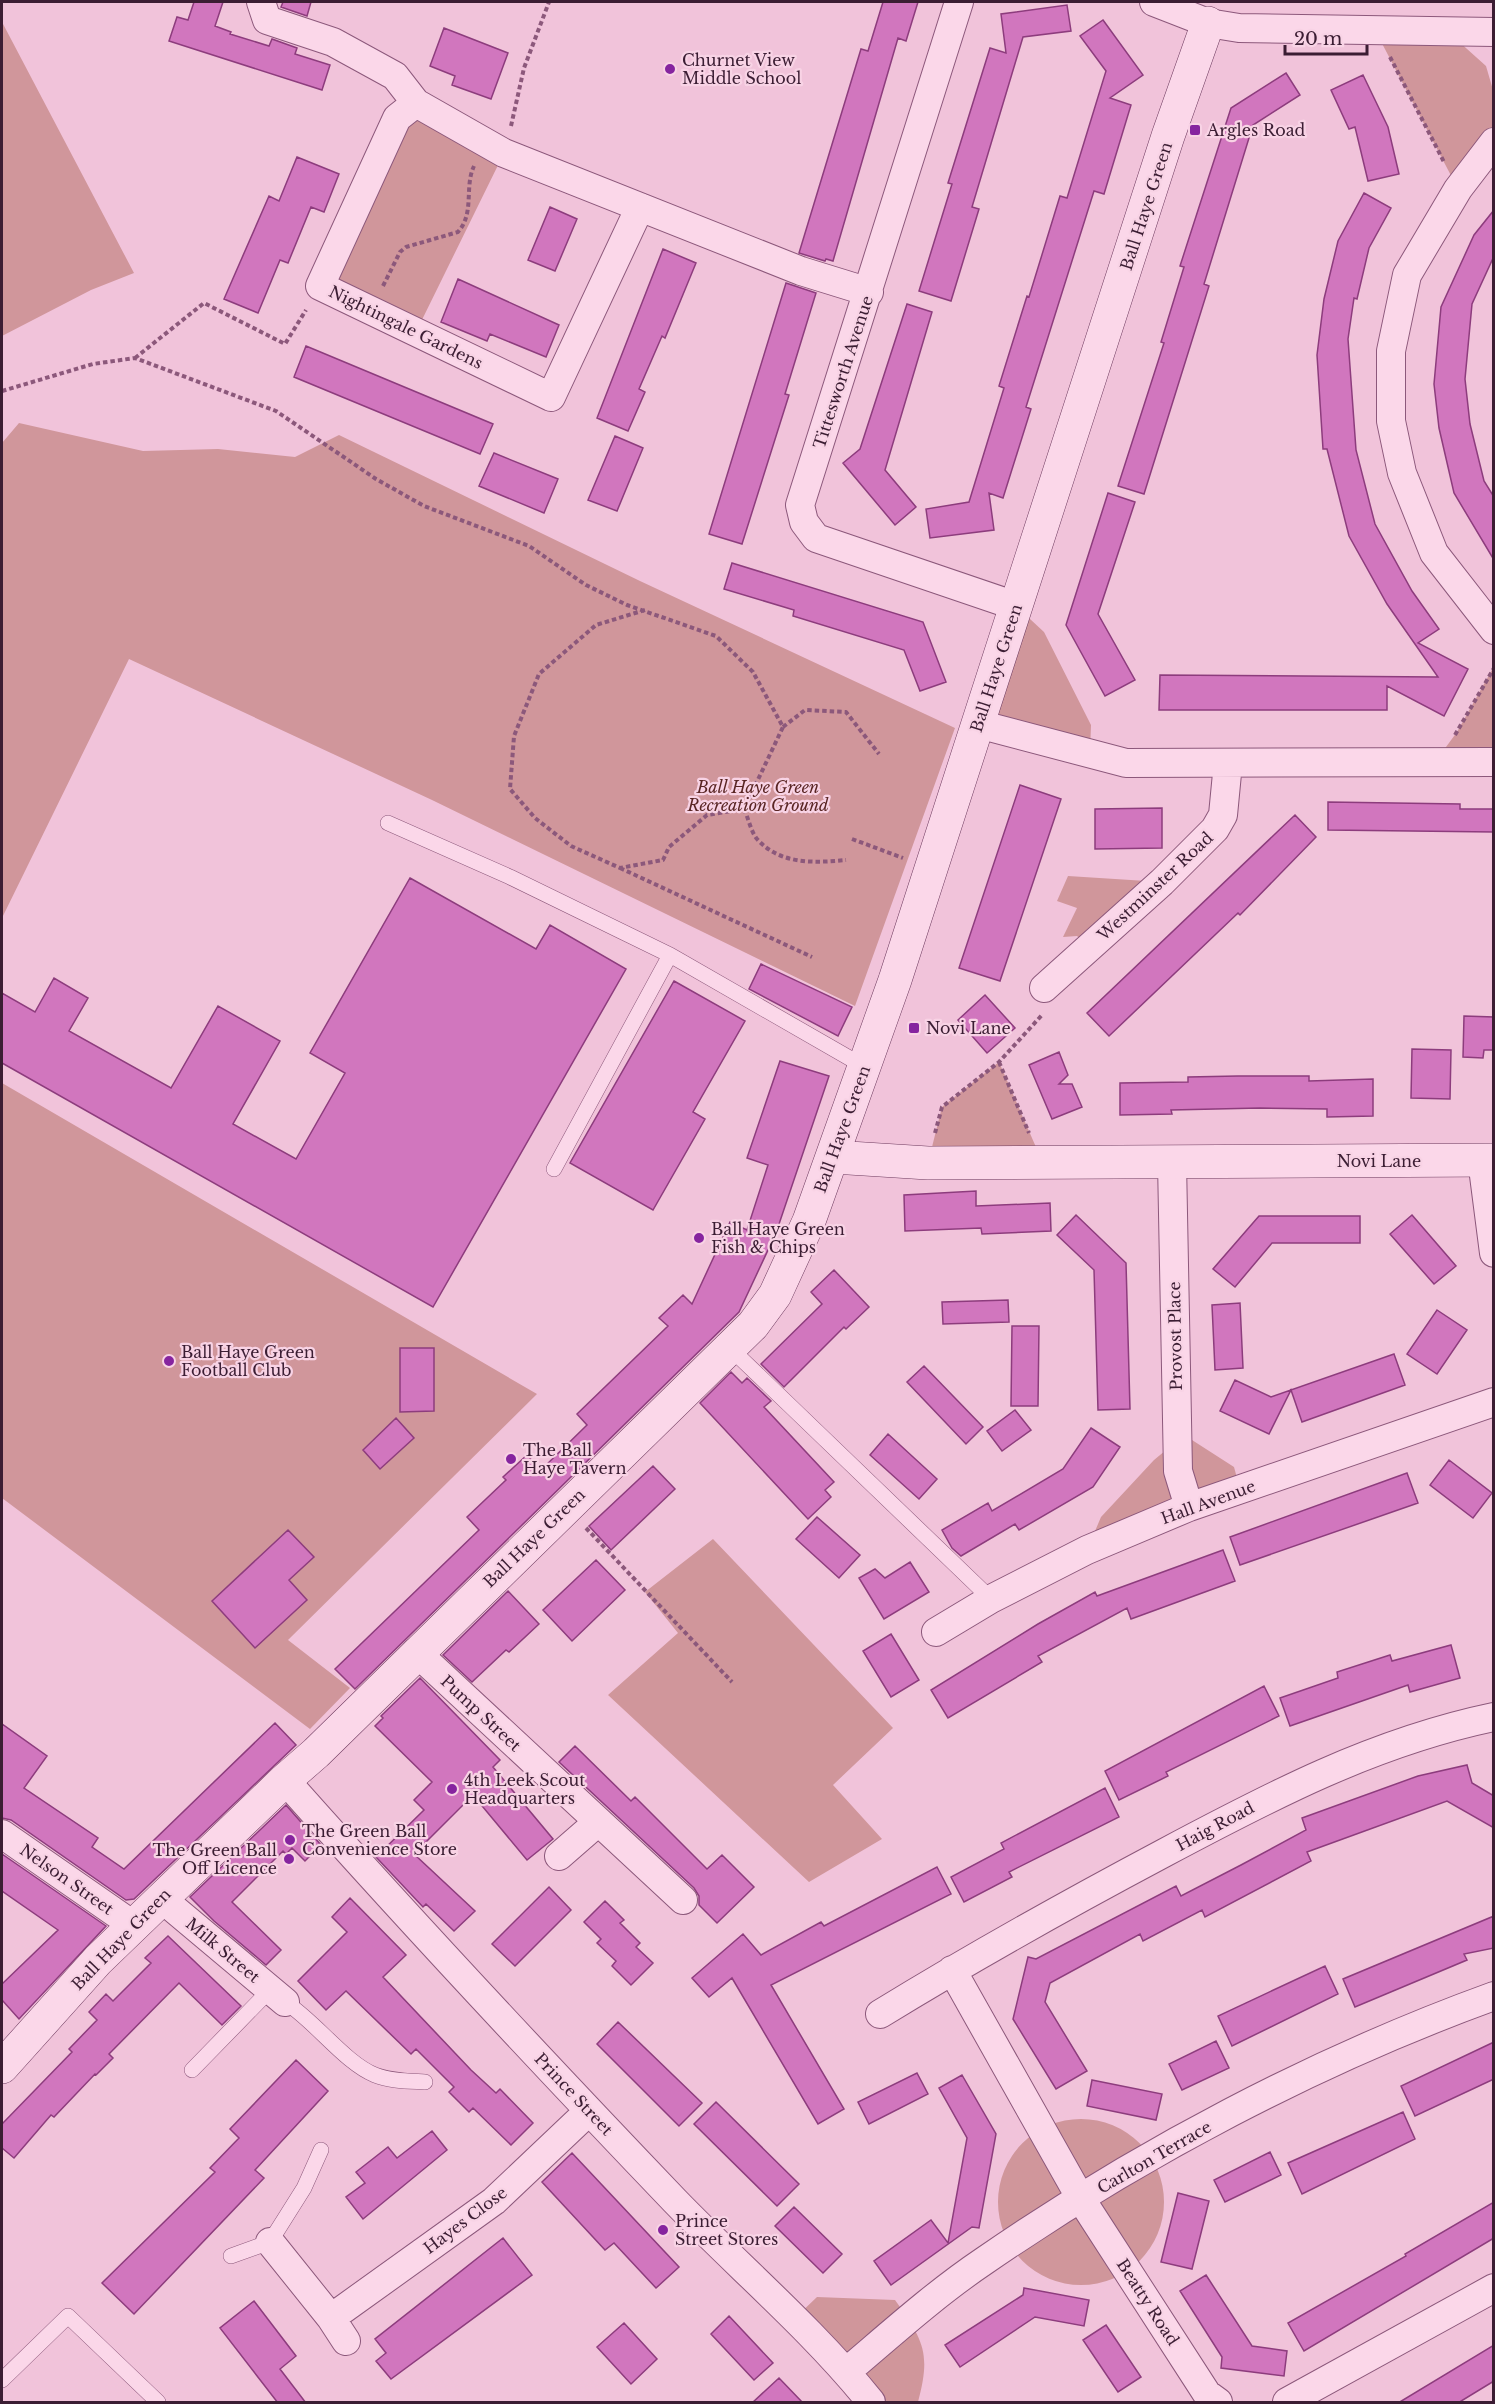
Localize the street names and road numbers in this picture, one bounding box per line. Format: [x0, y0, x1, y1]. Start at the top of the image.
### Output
street label: Ball Haye Green [1116, 139, 1176, 273]
street label: Nightingale Gardens [326, 281, 486, 373]
street label: Tittesworth Avenue [809, 293, 877, 451]
street label: Ball Haye Green [966, 601, 1026, 735]
street label: Westminster Road [1092, 827, 1217, 945]
street label: Ball Haye Green [810, 1063, 874, 1195]
street label: Novi Lane [1337, 1151, 1421, 1171]
street label: Provost Place [1164, 1281, 1186, 1391]
street label: Hall Avenue [1158, 1476, 1258, 1528]
street label: Ball Haye Green [479, 1484, 589, 1592]
street label: Pump Street [437, 1671, 525, 1755]
street label: Haig Road [1172, 1797, 1258, 1855]
street label: Nelson Street [16, 1839, 118, 1919]
street label: Ball Haye Green [67, 1884, 175, 1994]
street label: Milk Street [182, 1913, 264, 1987]
street label: Prince Street [531, 2049, 617, 2139]
street label: Carlton Terrace [1093, 2116, 1215, 2198]
street label: Hayes Close [419, 2182, 511, 2258]
street label: Beatty Road [1113, 2255, 1184, 2349]

